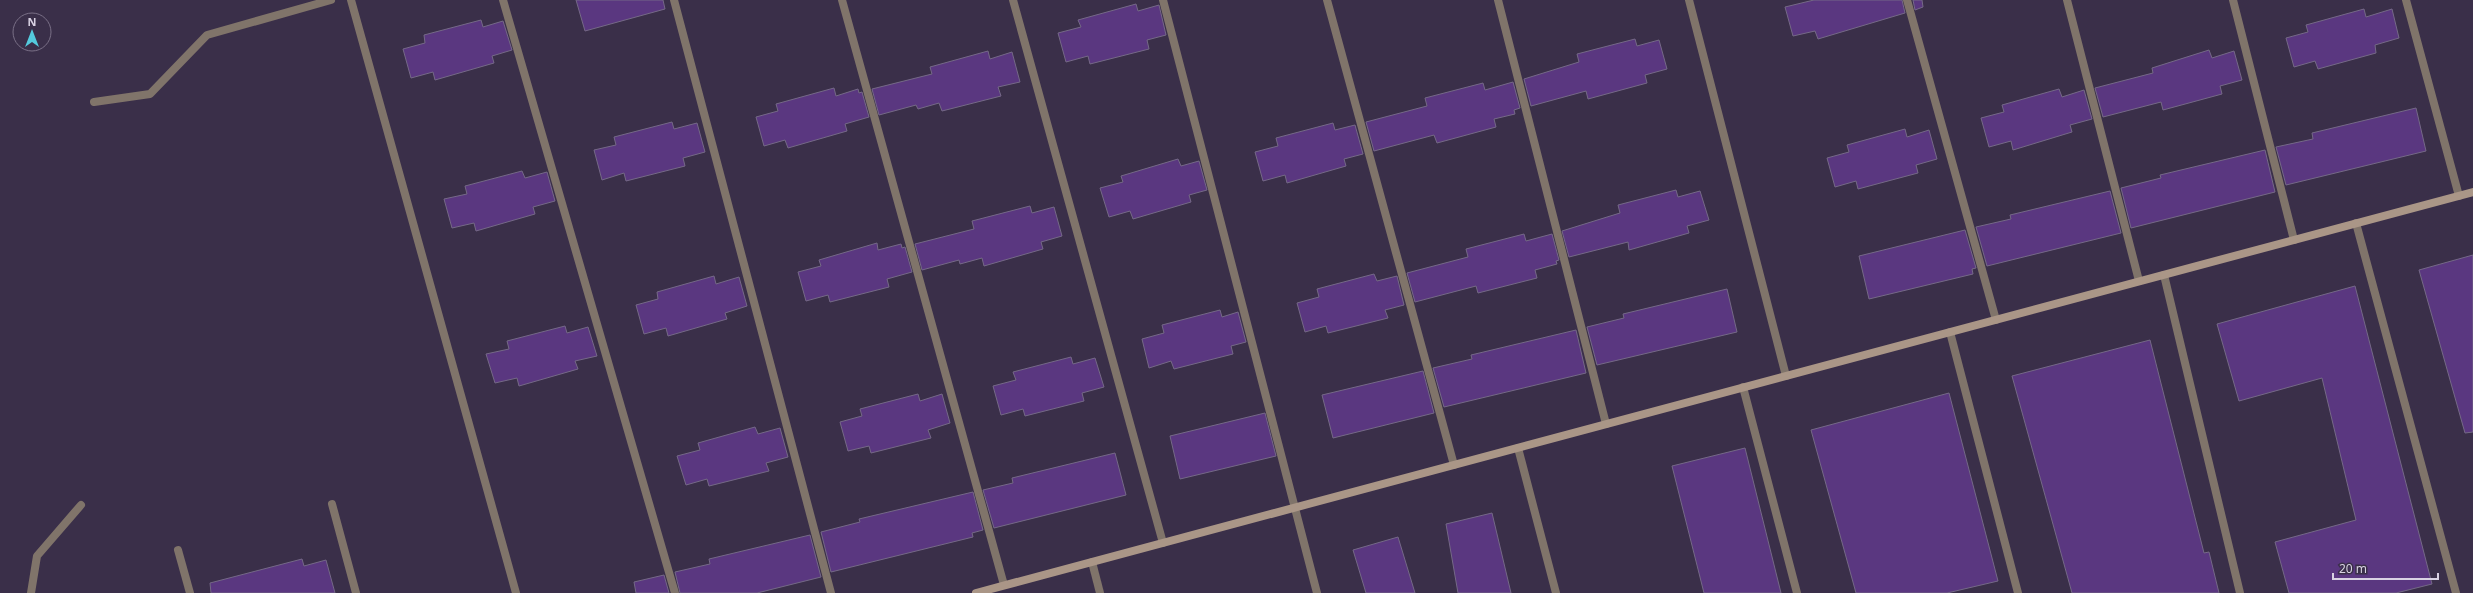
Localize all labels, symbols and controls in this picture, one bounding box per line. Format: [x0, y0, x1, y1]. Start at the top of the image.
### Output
north arrow [12, 12, 52, 52]
text: N [28, 14, 36, 29]
scale bar [2333, 555, 2438, 581]
text: 20 m [2339, 560, 2367, 577]

